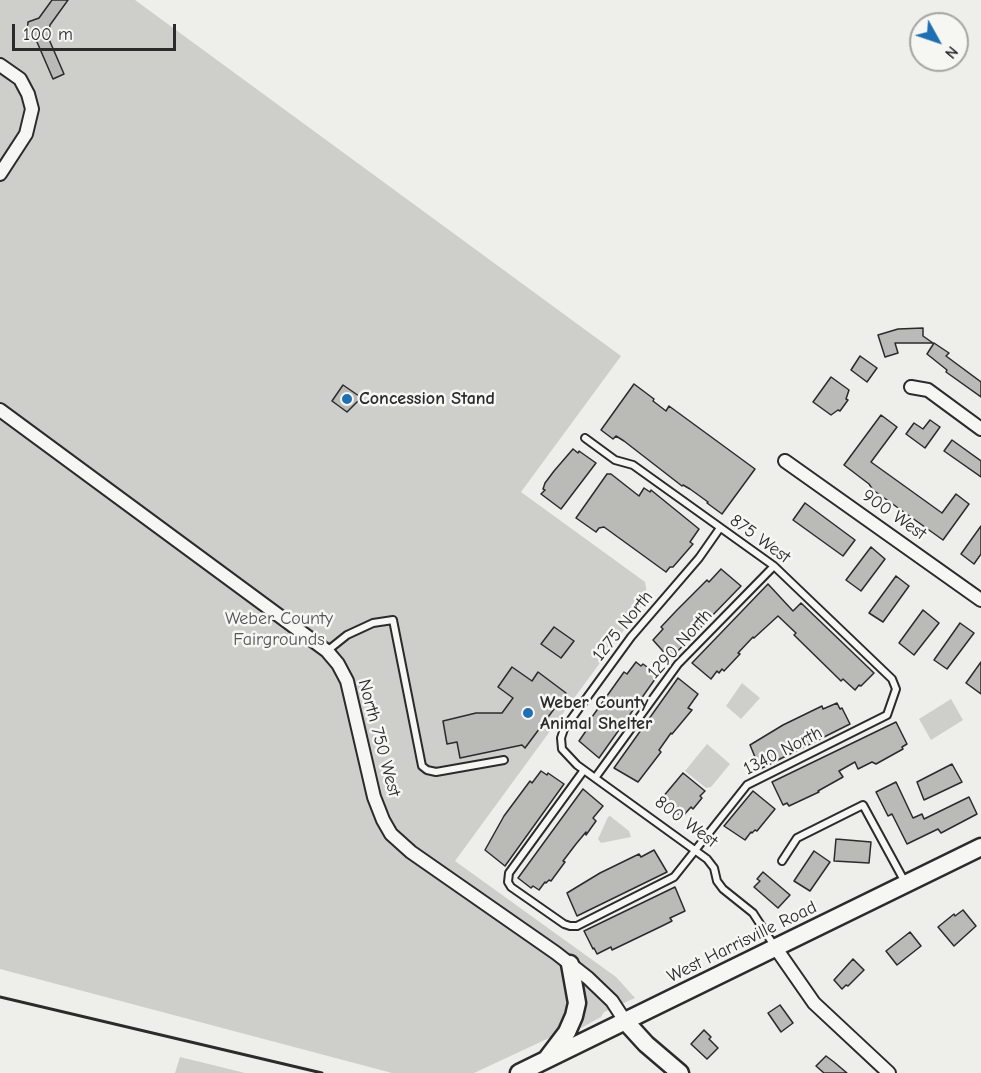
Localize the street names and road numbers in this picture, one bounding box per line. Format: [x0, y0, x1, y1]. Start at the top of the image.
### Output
street label: 900 West [858, 485, 930, 545]
street label: 875 West [726, 510, 794, 568]
street label: 1275 North [588, 587, 658, 665]
street label: 1290 North [643, 605, 717, 683]
street label: North 750 West [353, 677, 405, 799]
street label: 1340 North [740, 722, 826, 780]
street label: 800 West [650, 791, 722, 853]
street label: West Harrisville Road [664, 896, 820, 988]

